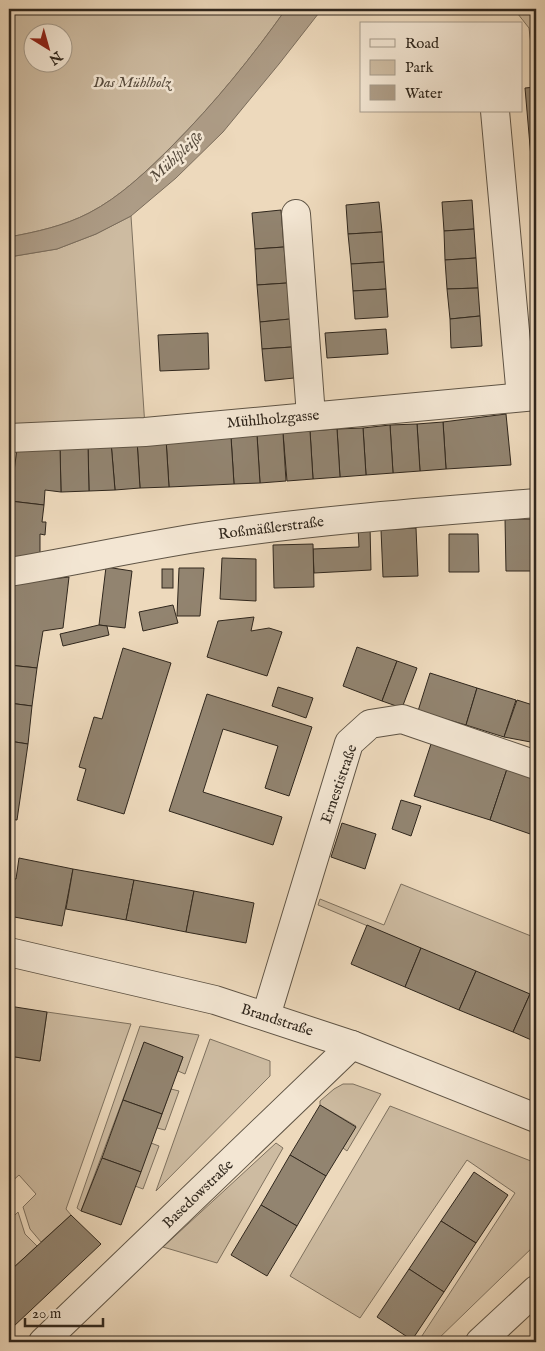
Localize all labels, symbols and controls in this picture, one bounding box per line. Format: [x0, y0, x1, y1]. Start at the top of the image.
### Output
north arrow [22, 22, 72, 72]
legend [360, 22, 522, 112]
text: Road [405, 34, 440, 53]
text: N [45, 46, 66, 68]
text: Park [405, 58, 435, 77]
park label: Das Mühlholz [93, 73, 172, 92]
text: Water [405, 84, 443, 103]
water label: Mühlpleiße [146, 127, 209, 187]
street label: Mühlholzgasse [226, 405, 320, 433]
street label: Roßmäßlerstraße [217, 512, 325, 544]
street label: Ernestistraße [317, 742, 361, 826]
street label: Brandstraße [238, 999, 316, 1041]
street label: Basedowstraße [159, 1155, 238, 1233]
scale bar [25, 1296, 102, 1328]
text: 20 m [32, 1304, 62, 1323]

